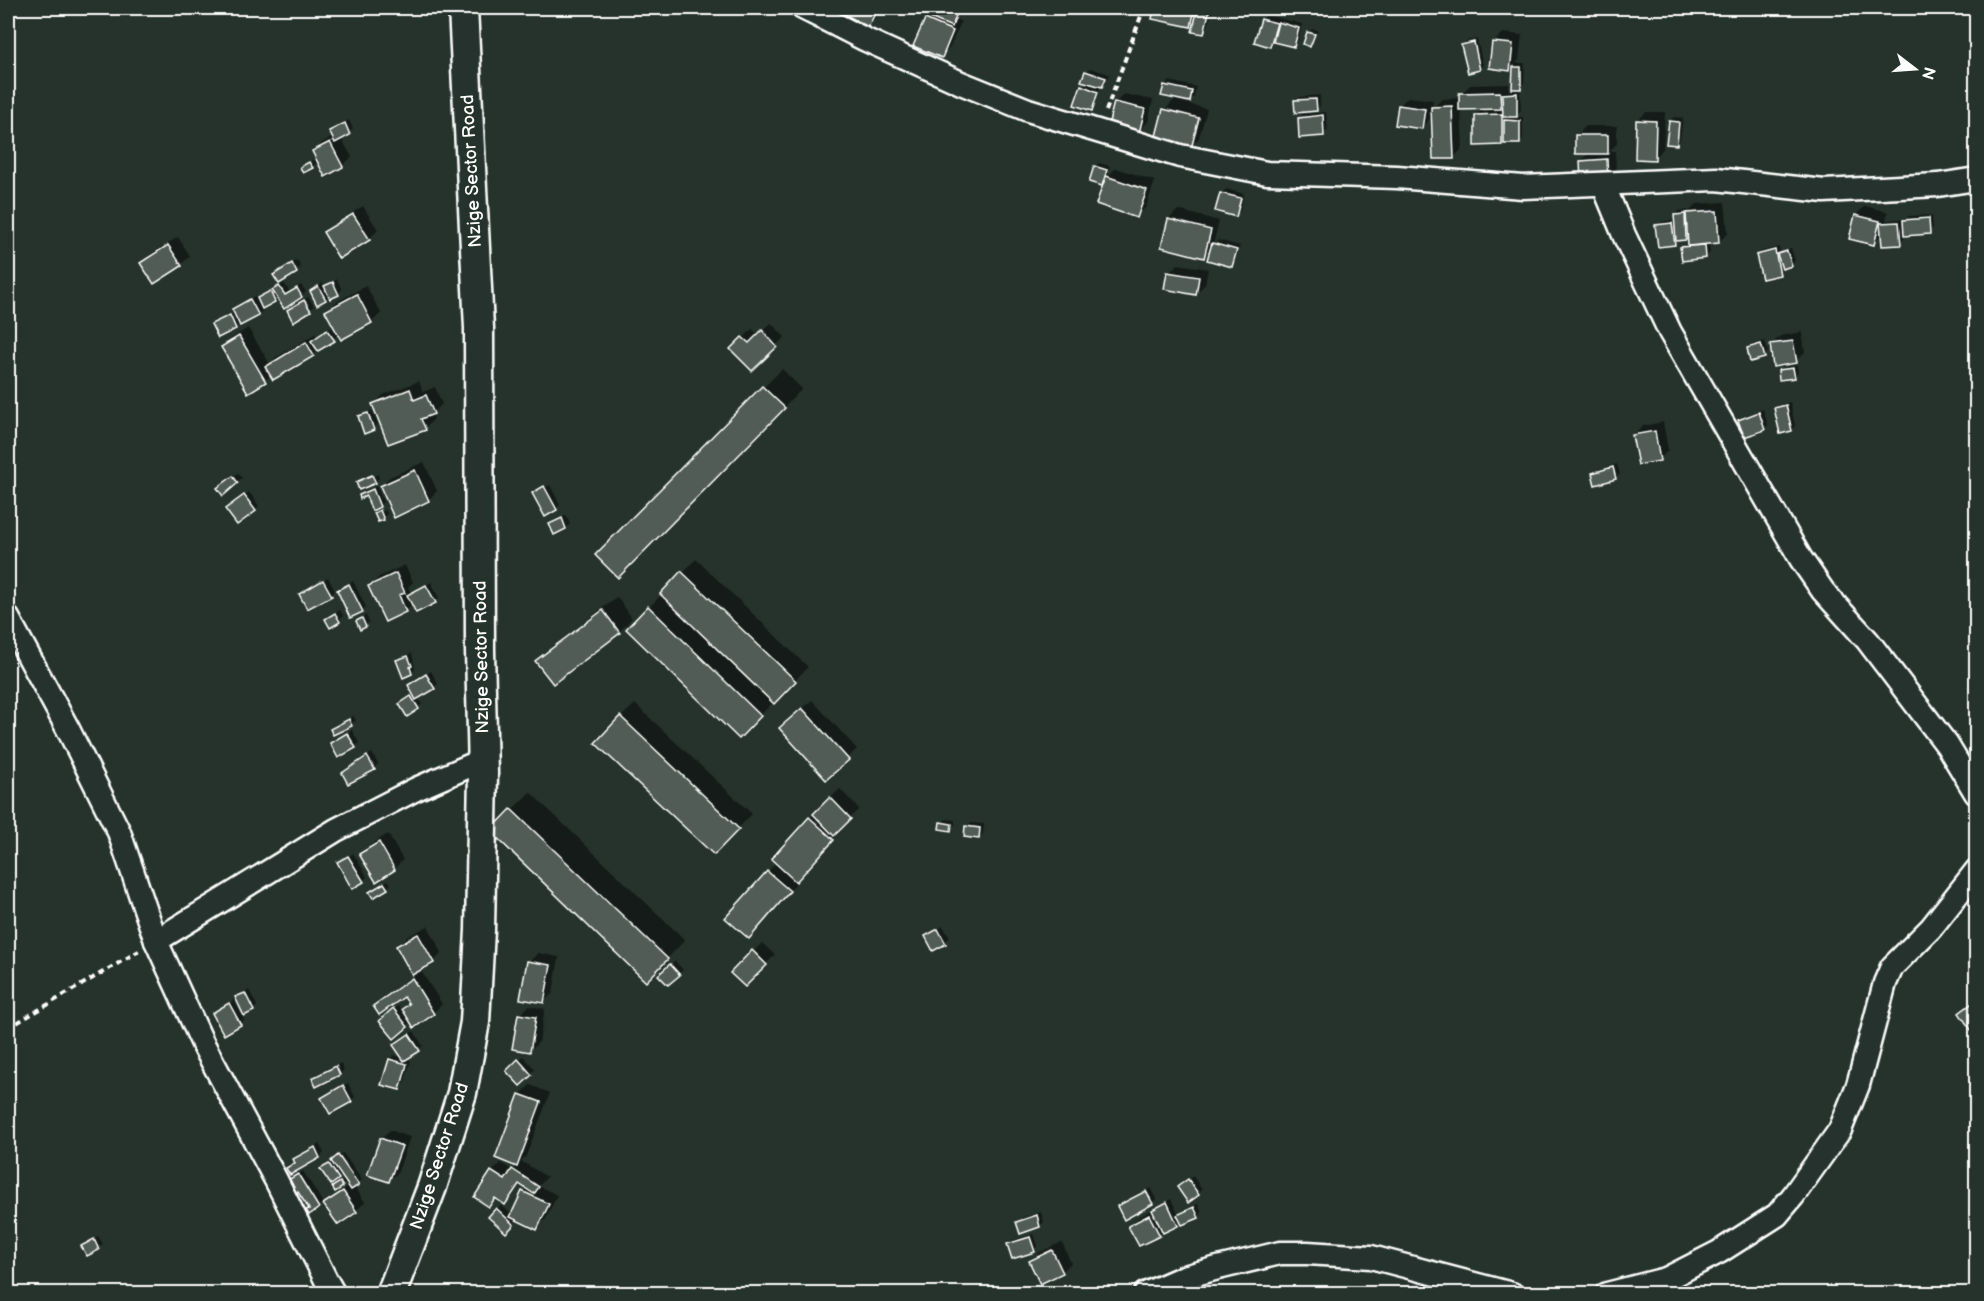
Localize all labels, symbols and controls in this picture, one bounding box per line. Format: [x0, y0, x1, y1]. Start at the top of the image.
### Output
north arrow [1885, 39, 1945, 99]
text: N [1917, 64, 1939, 81]
street label: Nzige Sector Road [457, 94, 486, 248]
street label: Nzige Sector Road [470, 580, 493, 734]
street label: Nzige Sector Road [406, 1080, 473, 1232]

